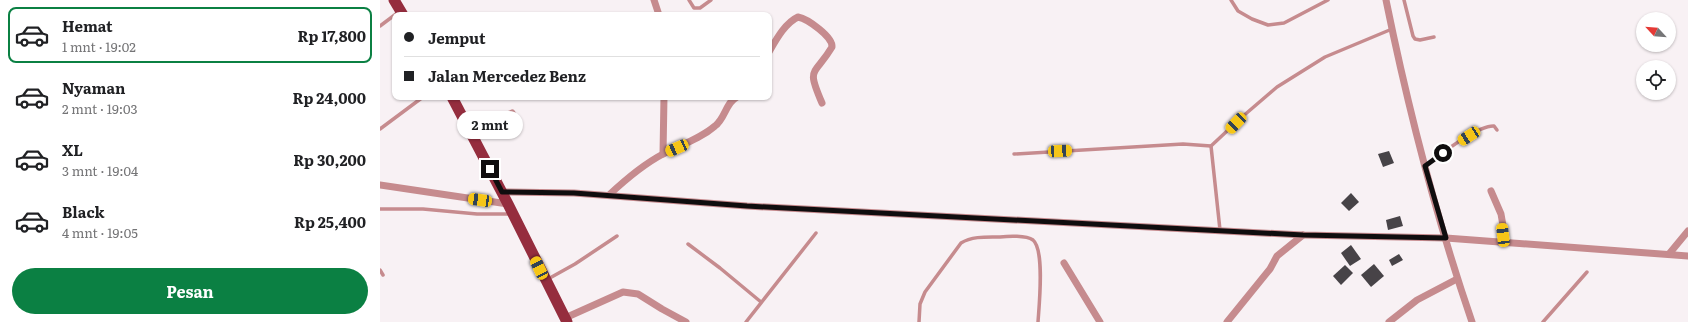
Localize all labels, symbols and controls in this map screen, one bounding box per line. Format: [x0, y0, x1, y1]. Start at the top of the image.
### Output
north arrow [1636, 12, 1676, 52]
map controls [1636, 12, 1676, 100]
text: Hemat [62, 14, 113, 37]
icon: car [14, 17, 50, 53]
text: Rp 17,800 [298, 24, 366, 47]
text: Jemput [428, 26, 486, 49]
text: 1 mnt · 19:02 [62, 37, 136, 56]
button: locate [1636, 60, 1676, 100]
text: Jalan Mercedez Benz [428, 64, 586, 87]
text: Nyaman [62, 76, 125, 99]
icon: car [14, 79, 50, 115]
text: Rp 24,000 [292, 86, 366, 109]
text: 2 mnt · 19:03 [62, 99, 137, 118]
car [1223, 110, 1249, 136]
callout: 2 mnt [457, 111, 523, 139]
text: 2 mnt [472, 115, 508, 134]
car [1456, 124, 1482, 148]
text: XL [62, 138, 83, 161]
car [664, 138, 690, 158]
icon: car [14, 141, 50, 177]
car [1048, 144, 1072, 158]
route start [1434, 144, 1452, 162]
text: Rp 30,200 [293, 148, 366, 171]
route end [481, 160, 499, 178]
text: 3 mnt · 19:04 [62, 161, 138, 180]
car [467, 192, 493, 208]
text: Black [62, 200, 105, 223]
icon: car [14, 203, 50, 239]
text: Rp 25,400 [294, 210, 366, 233]
car [1496, 222, 1510, 248]
text: 4 mnt · 19:05 [62, 223, 138, 242]
car [528, 255, 550, 281]
button: Pesan [12, 268, 368, 314]

